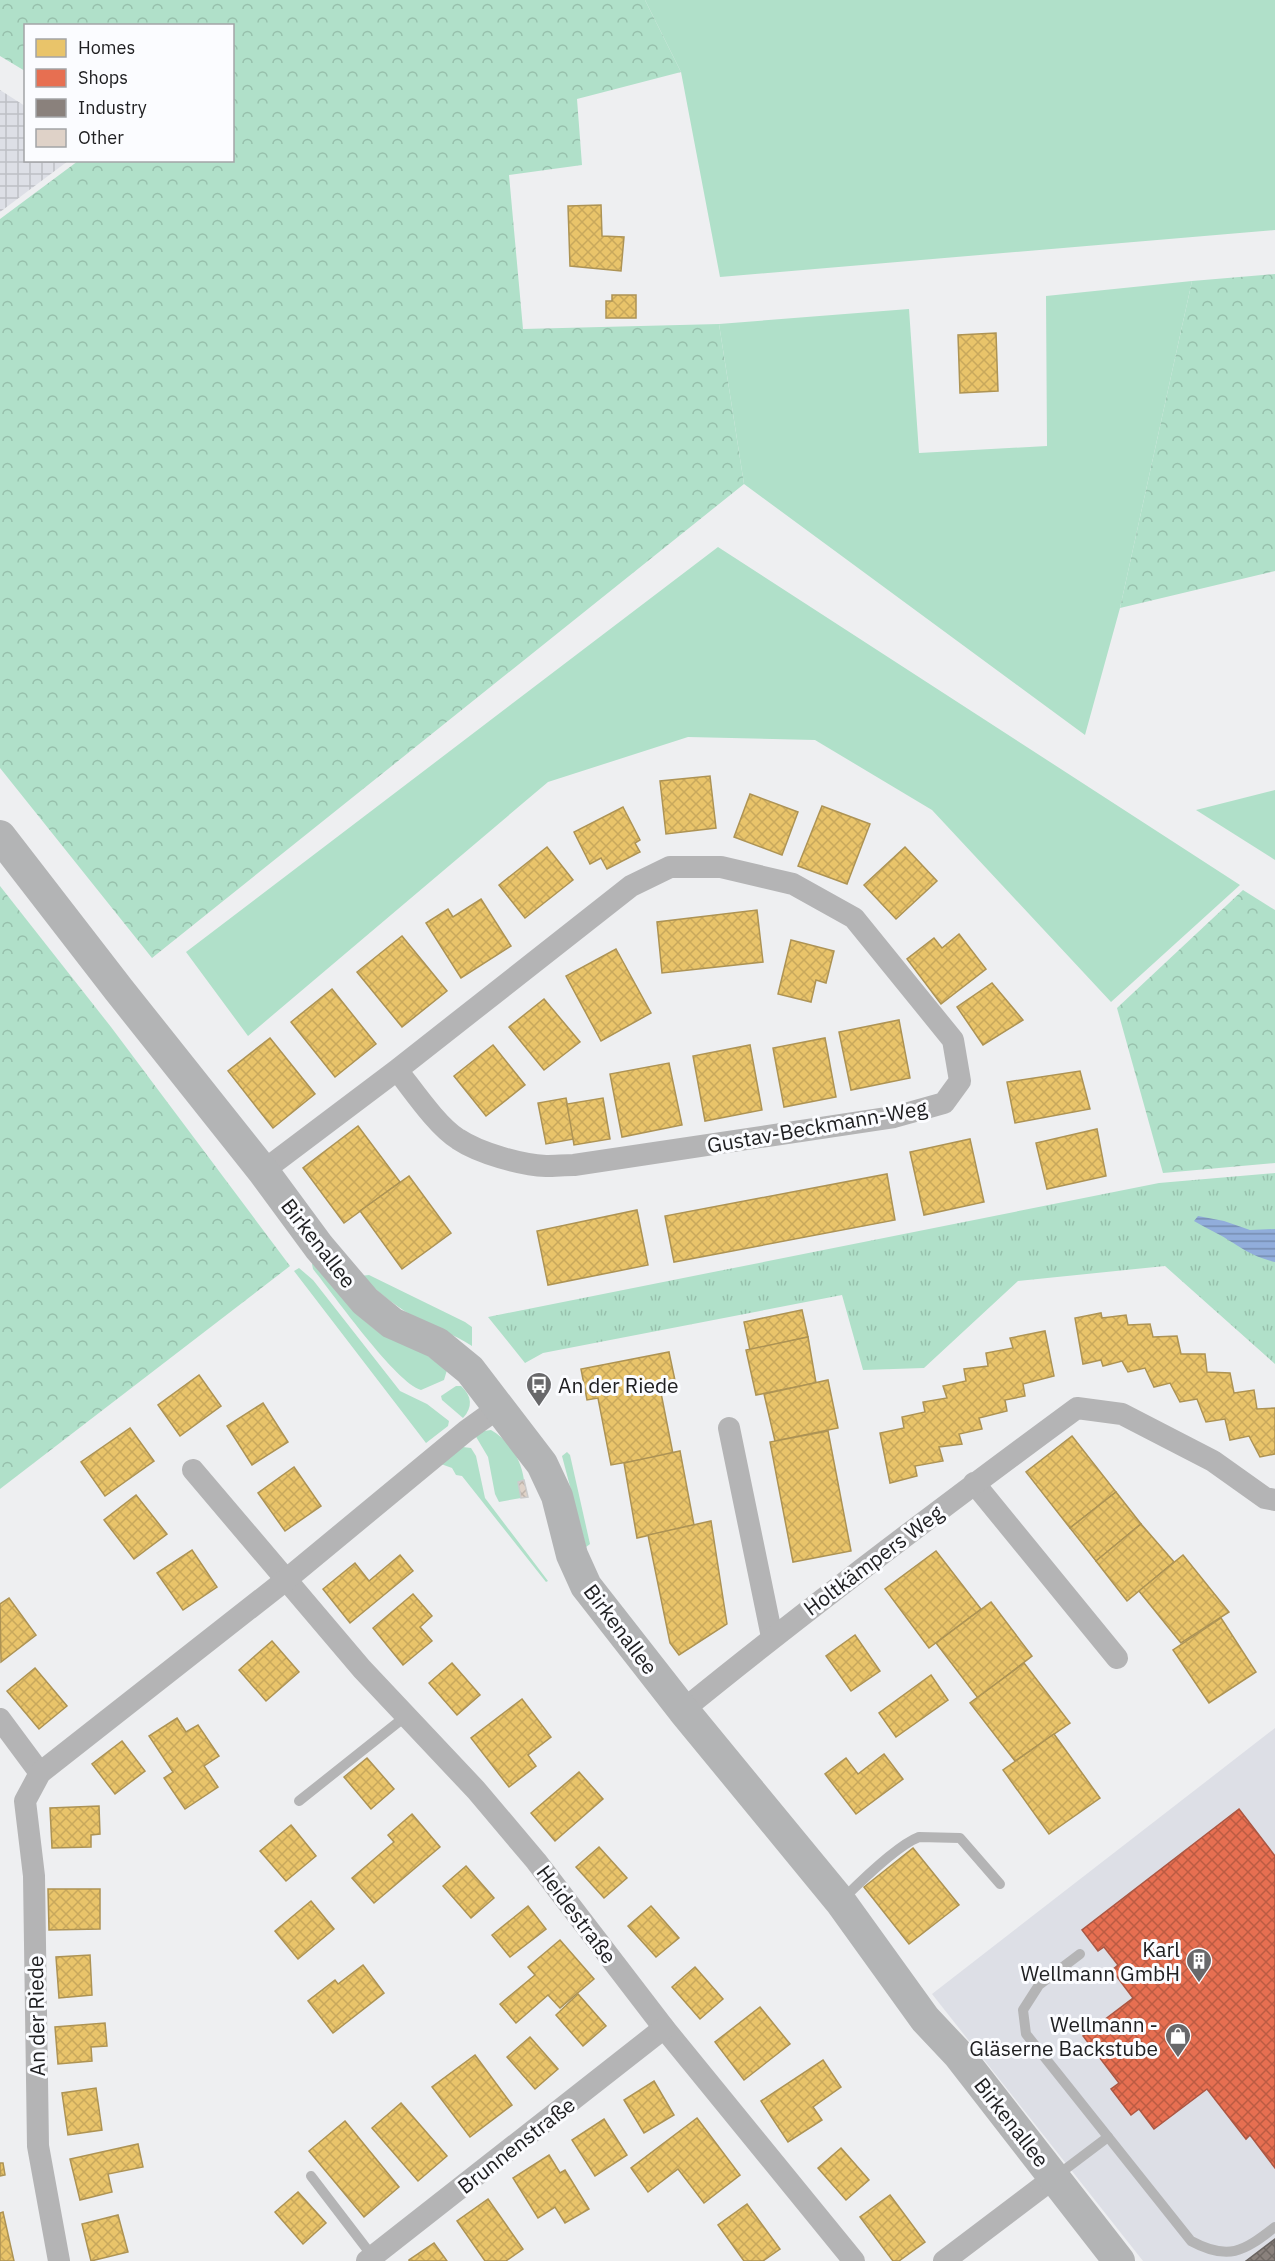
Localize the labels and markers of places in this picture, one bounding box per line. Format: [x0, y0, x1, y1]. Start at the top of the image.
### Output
bus stop icon: An der Riede [524, 1370, 554, 1408]
place label: An der Riede [558, 1371, 679, 1399]
place label: Karl Wellmann GmbH [1020, 1935, 1180, 1987]
building icon: Karl Wellmann GmbH [1184, 1946, 1214, 1984]
place label: Wellmann - Gläserne Backstube [969, 2010, 1158, 2062]
shop icon: Wellmann - Gläserne Backstube [1163, 2021, 1193, 2059]

